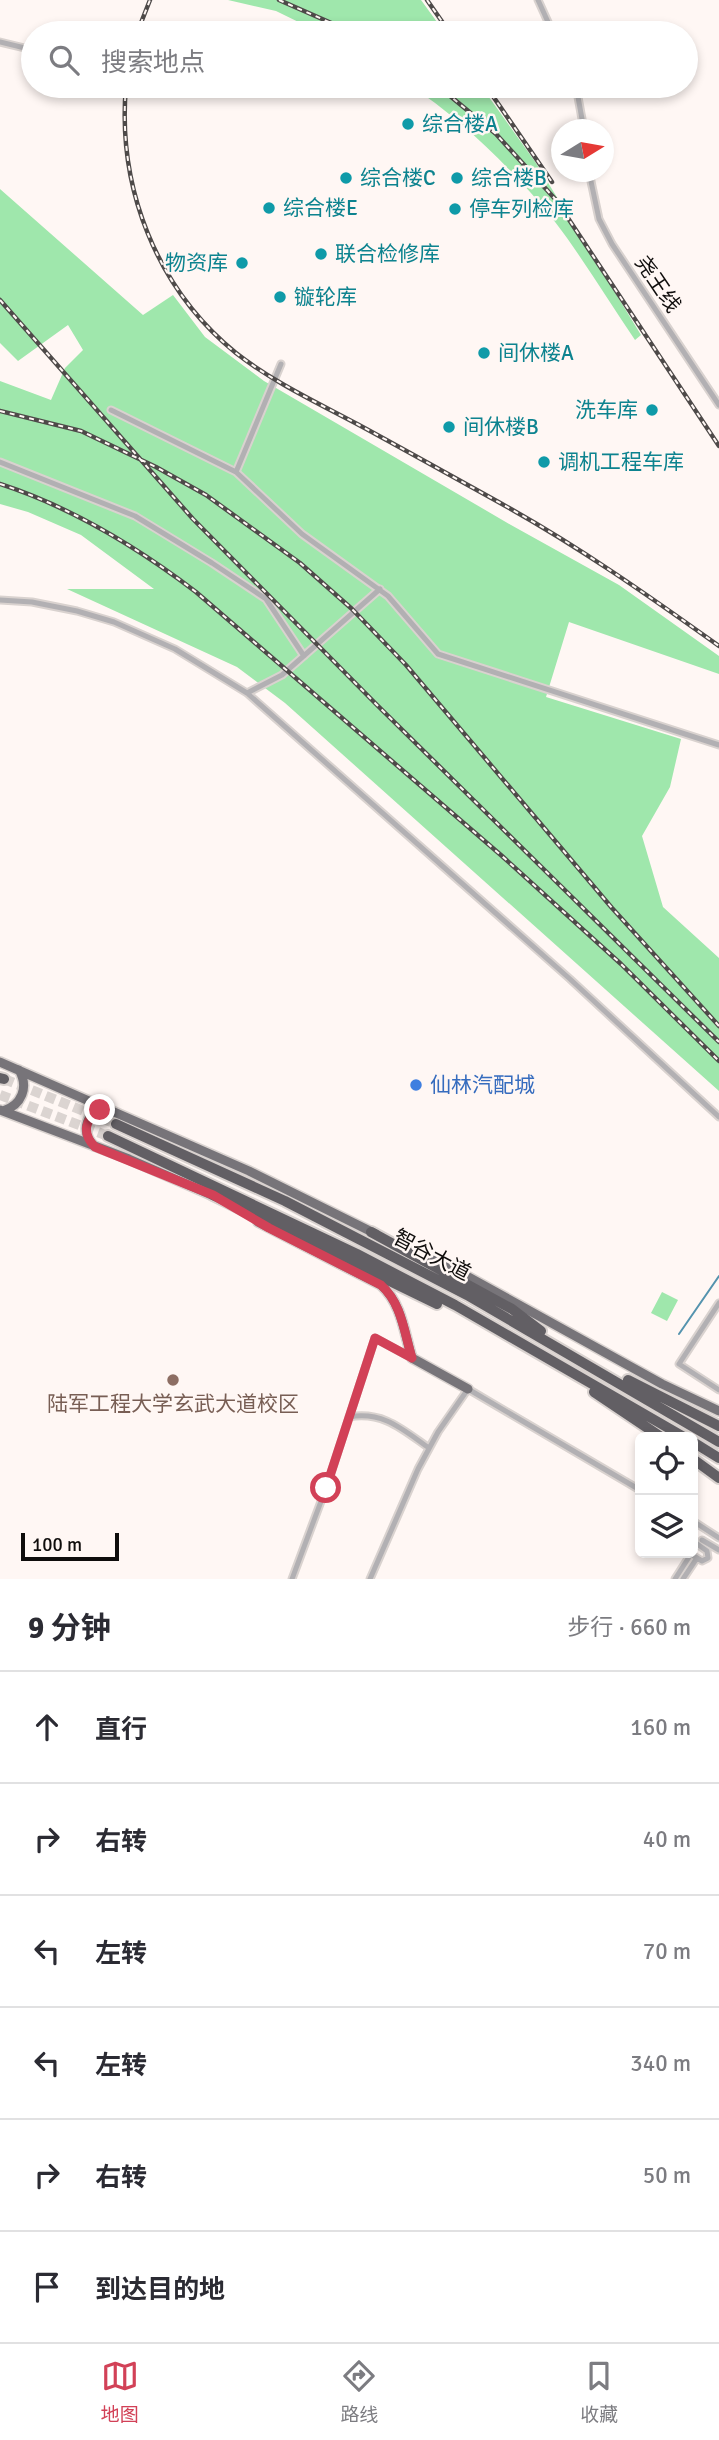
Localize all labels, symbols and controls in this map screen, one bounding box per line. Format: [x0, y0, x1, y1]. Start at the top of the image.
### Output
search box [21, 21, 698, 98]
icon: search [45, 41, 83, 79]
text: 搜索地点 [101, 47, 205, 79]
place label: 综合楼A [422, 111, 498, 137]
marker: 综合楼A [400, 116, 416, 132]
north arrow [551, 119, 614, 182]
place label: 综合楼C [360, 165, 436, 191]
place label: 综合楼B [471, 165, 547, 191]
marker: 综合楼C [338, 170, 354, 186]
marker: 综合楼B [449, 170, 465, 186]
place label: 综合楼E [283, 195, 358, 221]
place label: 停车列检库 [469, 196, 574, 222]
marker: 综合楼E [261, 200, 277, 216]
marker: 停车列检库 [447, 201, 463, 217]
place label: 联合检修库 [335, 241, 440, 267]
marker: 联合检修库 [313, 246, 329, 262]
place label: 物资库 [165, 250, 228, 276]
street label: 尧王线 [630, 251, 686, 317]
marker: 物资库 [234, 255, 250, 271]
place label: 镟轮库 [294, 284, 357, 310]
marker: 镟轮库 [272, 289, 288, 305]
place label: 间休楼A [498, 340, 574, 366]
marker: 间休楼A [476, 345, 492, 361]
place label: 洗车库 [575, 397, 638, 423]
marker: 洗车库 [644, 402, 660, 418]
place label: 间休楼B [463, 414, 539, 440]
marker: 间休楼B [441, 419, 457, 435]
place label: 调机工程车库 [558, 449, 684, 475]
marker: 调机工程车库 [536, 454, 552, 470]
place label: 仙林汽配城 [430, 1072, 535, 1098]
marker: 仙林汽配城 [408, 1077, 424, 1093]
route end [84, 1094, 115, 1125]
street label: 智谷大道 [389, 1224, 475, 1286]
marker: 陆军工程大学玄武大道校区 [165, 1372, 181, 1388]
place label: 陆军工程大学玄武大道校区 [47, 1391, 299, 1417]
map controls [635, 1432, 698, 1558]
button: locate [635, 1432, 698, 1495]
route start [310, 1472, 341, 1503]
button: layers [635, 1495, 698, 1558]
scale bar [21, 1530, 119, 1562]
text: 100 m [32, 1533, 82, 1557]
text: 9 分钟 [28, 1610, 111, 1647]
text: 步行 · 660 m [567, 1613, 691, 1642]
icon: ahead [28, 1708, 66, 1746]
text: 160 m [630, 1713, 691, 1742]
text: 直行 [95, 1714, 147, 1746]
icon: right [28, 1820, 66, 1858]
text: 40 m [643, 1825, 691, 1854]
text: 右转 [95, 1826, 147, 1858]
icon: left [28, 1932, 66, 1970]
text: 70 m [643, 1937, 691, 1966]
text: 左转 [95, 1938, 147, 1970]
icon: left [28, 2044, 66, 2082]
text: 340 m [630, 2049, 691, 2078]
text: 左转 [95, 2050, 147, 2082]
icon: right [28, 2156, 66, 2194]
text: 50 m [643, 2161, 691, 2190]
text: 右转 [95, 2162, 147, 2194]
icon: arrive [28, 2268, 66, 2306]
text: 到达目的地 [95, 2274, 225, 2306]
tab: 地图 [101, 2357, 139, 2427]
tab: 路线 [340, 2357, 378, 2427]
tab: 收藏 [580, 2357, 618, 2427]

